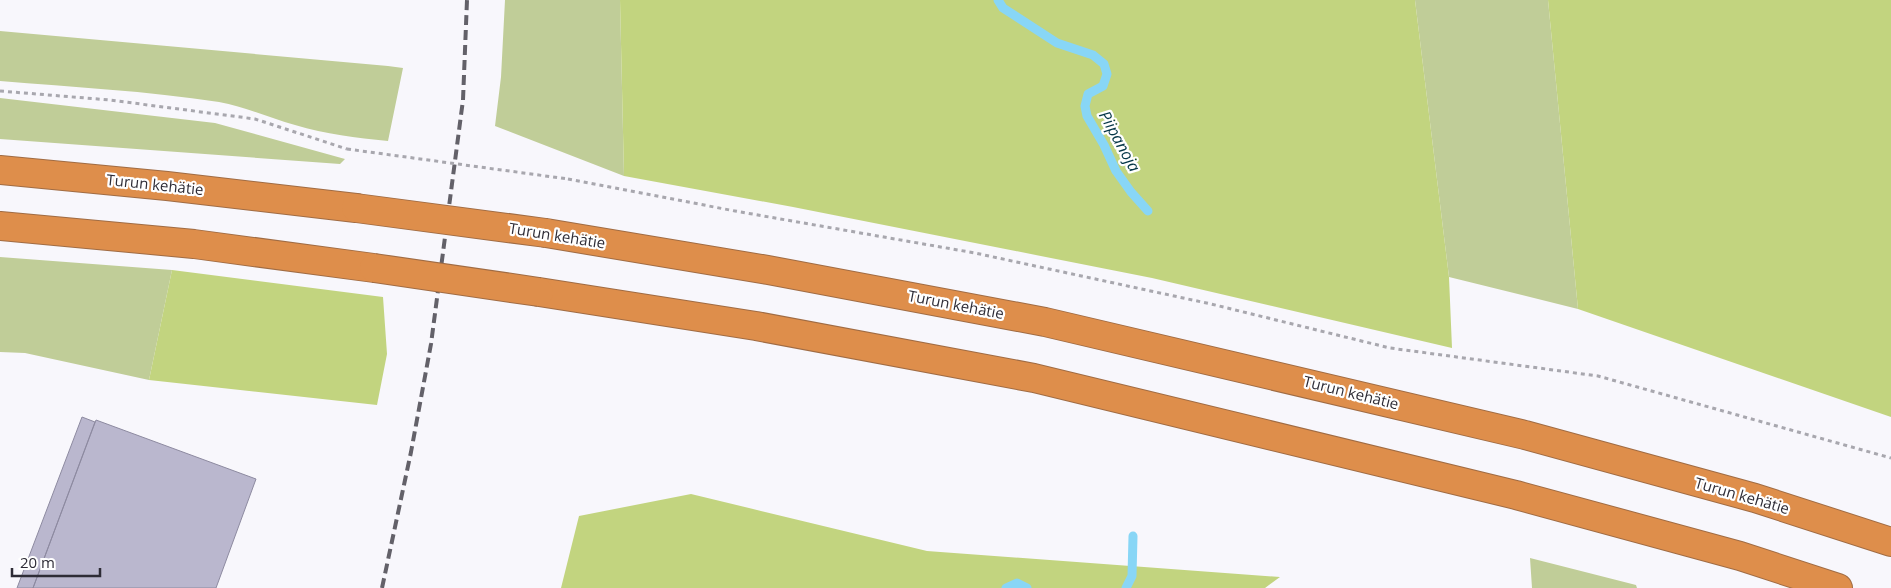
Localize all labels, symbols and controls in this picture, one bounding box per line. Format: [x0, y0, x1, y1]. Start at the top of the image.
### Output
water label: Piipanoja [1094, 106, 1146, 176]
street label: Turun kehätie [106, 169, 205, 199]
street label: Turun kehätie [508, 218, 607, 252]
street label: Turun kehätie [907, 285, 1006, 323]
street label: Turun kehätie [1302, 371, 1401, 413]
street label: Turun kehätie [1693, 472, 1792, 518]
scale bar [12, 546, 100, 578]
text: 20 m [20, 552, 55, 572]

